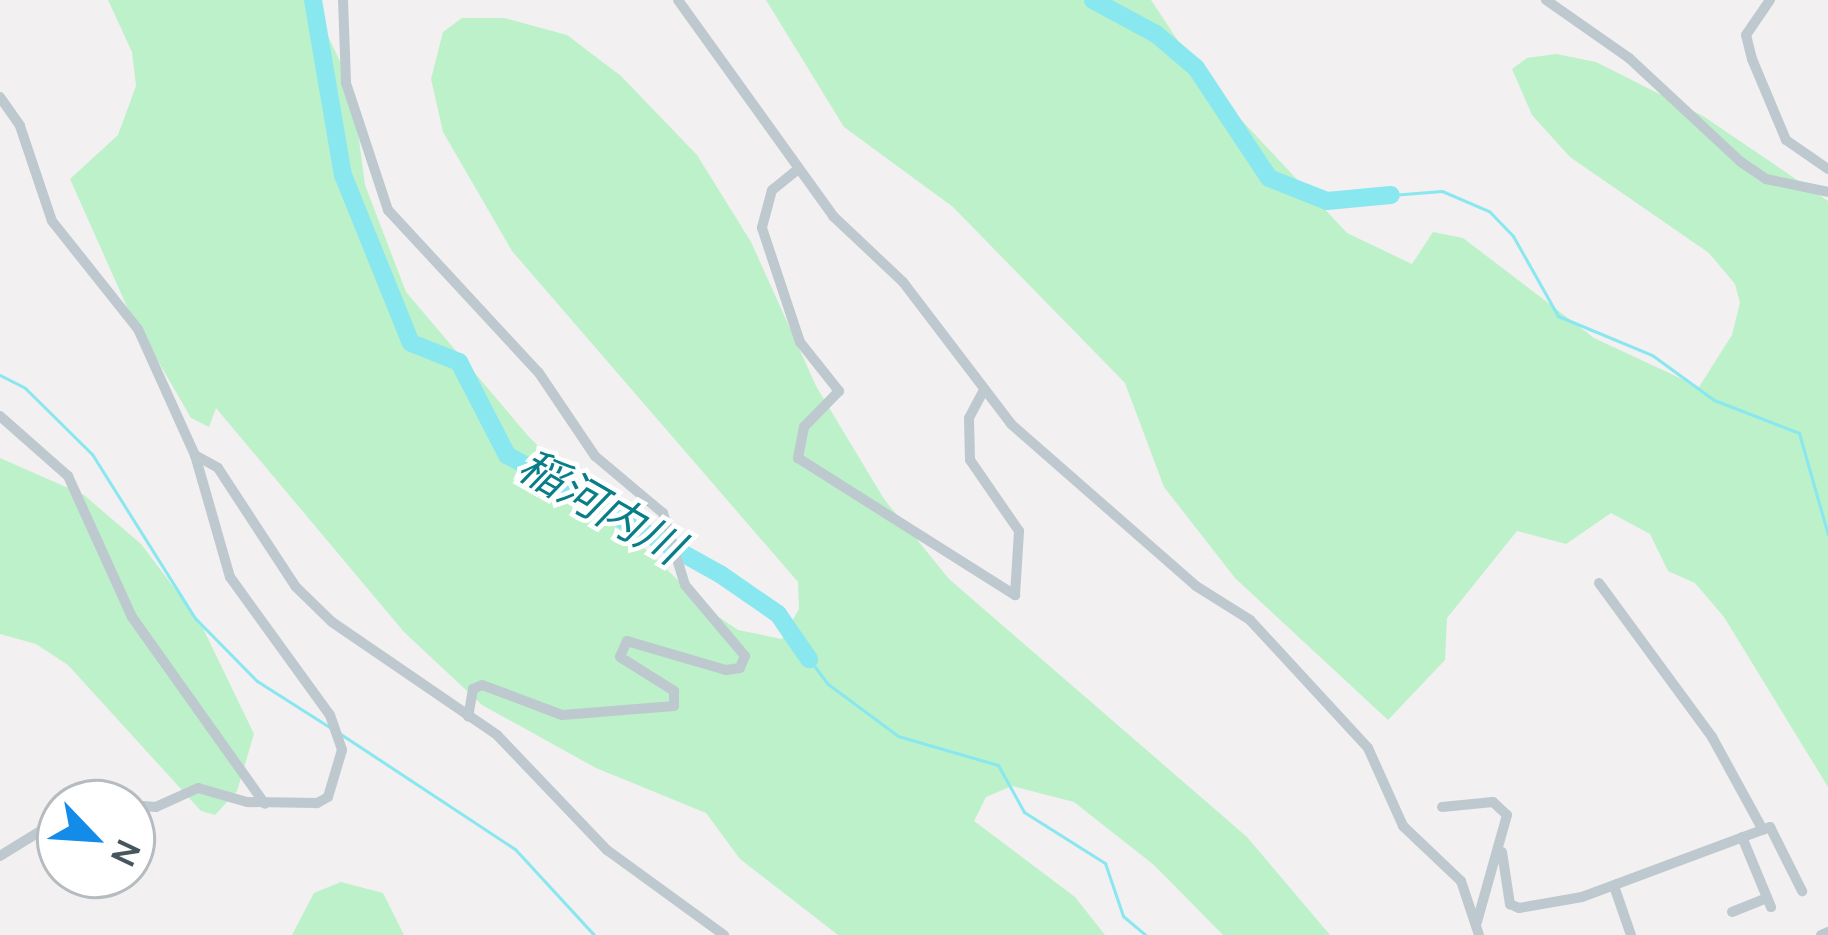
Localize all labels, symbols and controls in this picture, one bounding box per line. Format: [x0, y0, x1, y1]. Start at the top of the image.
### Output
water label: 稲河内川 [510, 438, 692, 574]
north arrow [36, 779, 156, 899]
text: N [101, 833, 152, 873]

